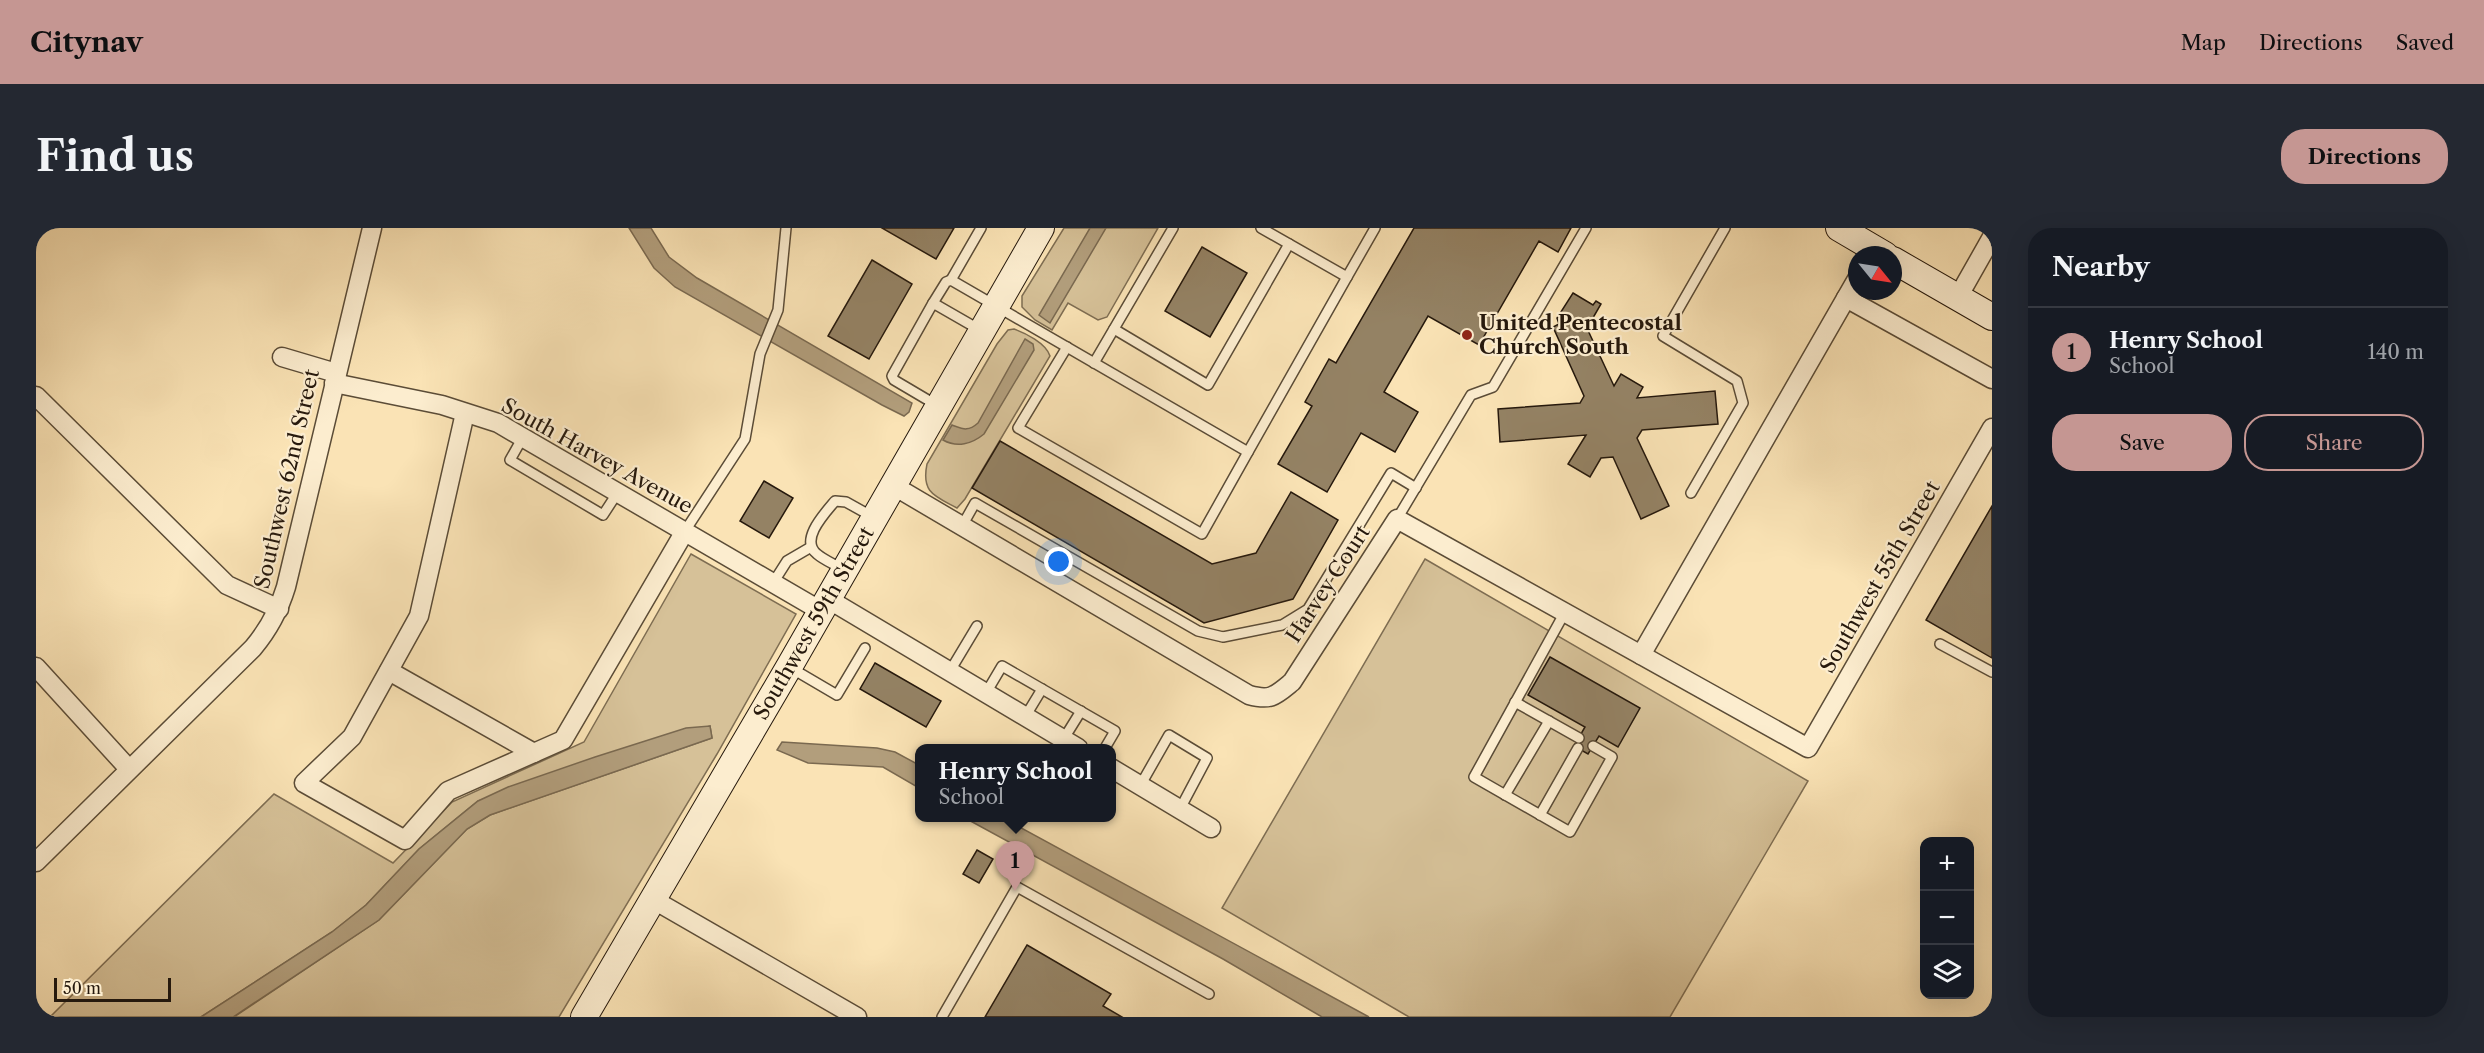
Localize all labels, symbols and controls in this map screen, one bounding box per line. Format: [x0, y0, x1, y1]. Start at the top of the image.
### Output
text: Citynav [30, 25, 143, 59]
text: Map [2181, 30, 2226, 55]
text: Directions [2259, 30, 2363, 55]
text: Saved [2396, 30, 2454, 55]
button: Directions [2281, 129, 2448, 184]
text: Find us [36, 130, 194, 182]
north arrow [1848, 246, 1902, 300]
text: Nearby [2052, 251, 2150, 283]
place label: United Pentecostal Church South [1479, 310, 1682, 359]
text: Henry School [2109, 327, 2263, 354]
marker: United Pentecostal Church South [1460, 328, 1474, 342]
text: 1 [2067, 340, 2076, 364]
text: 140 m [2367, 340, 2424, 364]
text: School [2109, 354, 2174, 378]
street label: Southwest 62nd Street [249, 366, 324, 591]
street label: South Harvey Avenue [497, 393, 697, 519]
button: Save [2052, 414, 2232, 471]
button: Share [2244, 414, 2424, 471]
street label: Southwest 55th Street [1814, 476, 1945, 677]
street label: Harvey Court [1280, 520, 1375, 647]
street label: Southwest 59th Street [748, 522, 879, 724]
your location [1044, 547, 1073, 576]
popup [915, 744, 1116, 822]
text: Henry School [939, 758, 1092, 785]
text: School [939, 785, 1004, 809]
map controls [1920, 837, 1974, 999]
button: + [1920, 837, 1974, 891]
pin: 1 [996, 842, 1034, 891]
button: − [1920, 891, 1974, 945]
button: layers [1920, 945, 1974, 999]
scale bar [54, 975, 171, 1002]
text: 50 m [63, 978, 101, 998]

